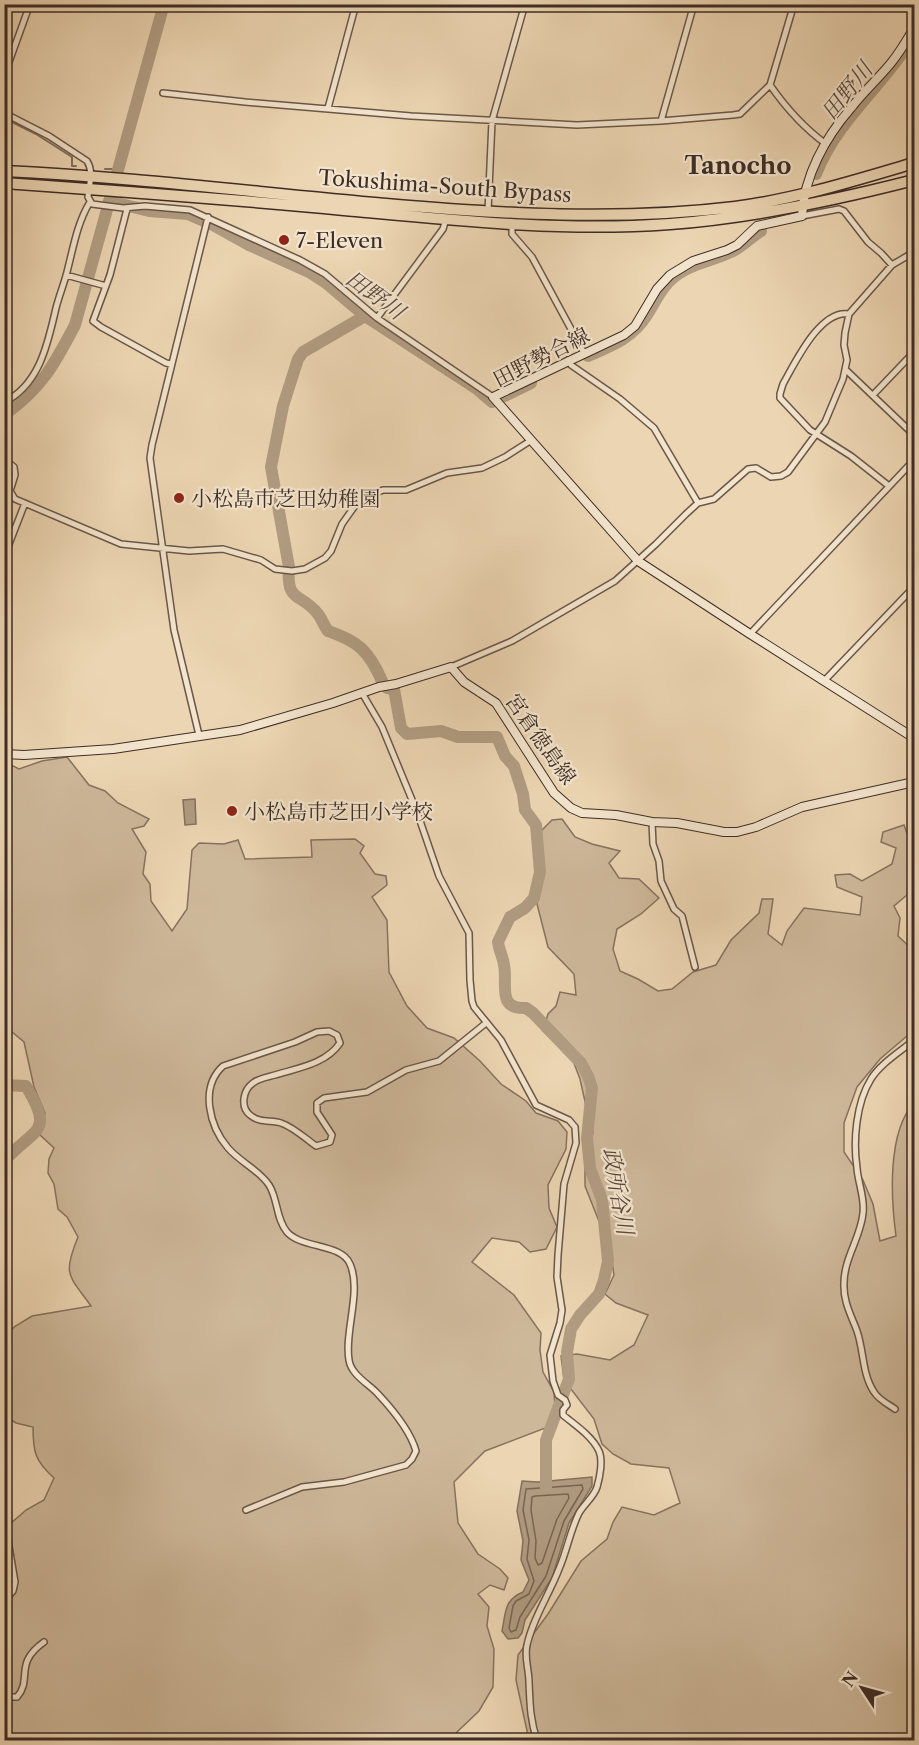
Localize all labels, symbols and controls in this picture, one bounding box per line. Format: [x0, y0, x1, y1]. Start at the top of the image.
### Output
water label: 田野川 [816, 55, 880, 125]
district label: Tanocho [684, 151, 792, 180]
street label: Tokushima-South Bypass [318, 165, 572, 207]
place label: 7-Eleven [296, 228, 383, 253]
marker: 7-Eleven [277, 233, 291, 247]
water label: 田野川 [340, 265, 411, 326]
street label: 田野勢合線 [489, 322, 593, 392]
place label: 小松島市芝田幼稚園 [191, 486, 380, 511]
marker: 小松島市芝田幼稚園 [172, 491, 186, 505]
street label: 宮倉徳島線 [501, 689, 581, 789]
place label: 小松島市芝田小学校 [244, 799, 433, 824]
marker: 小松島市芝田小学校 [225, 804, 239, 818]
water label: 政所谷川 [597, 1145, 639, 1239]
north arrow [832, 1658, 892, 1718]
text: N [838, 1668, 862, 1691]

